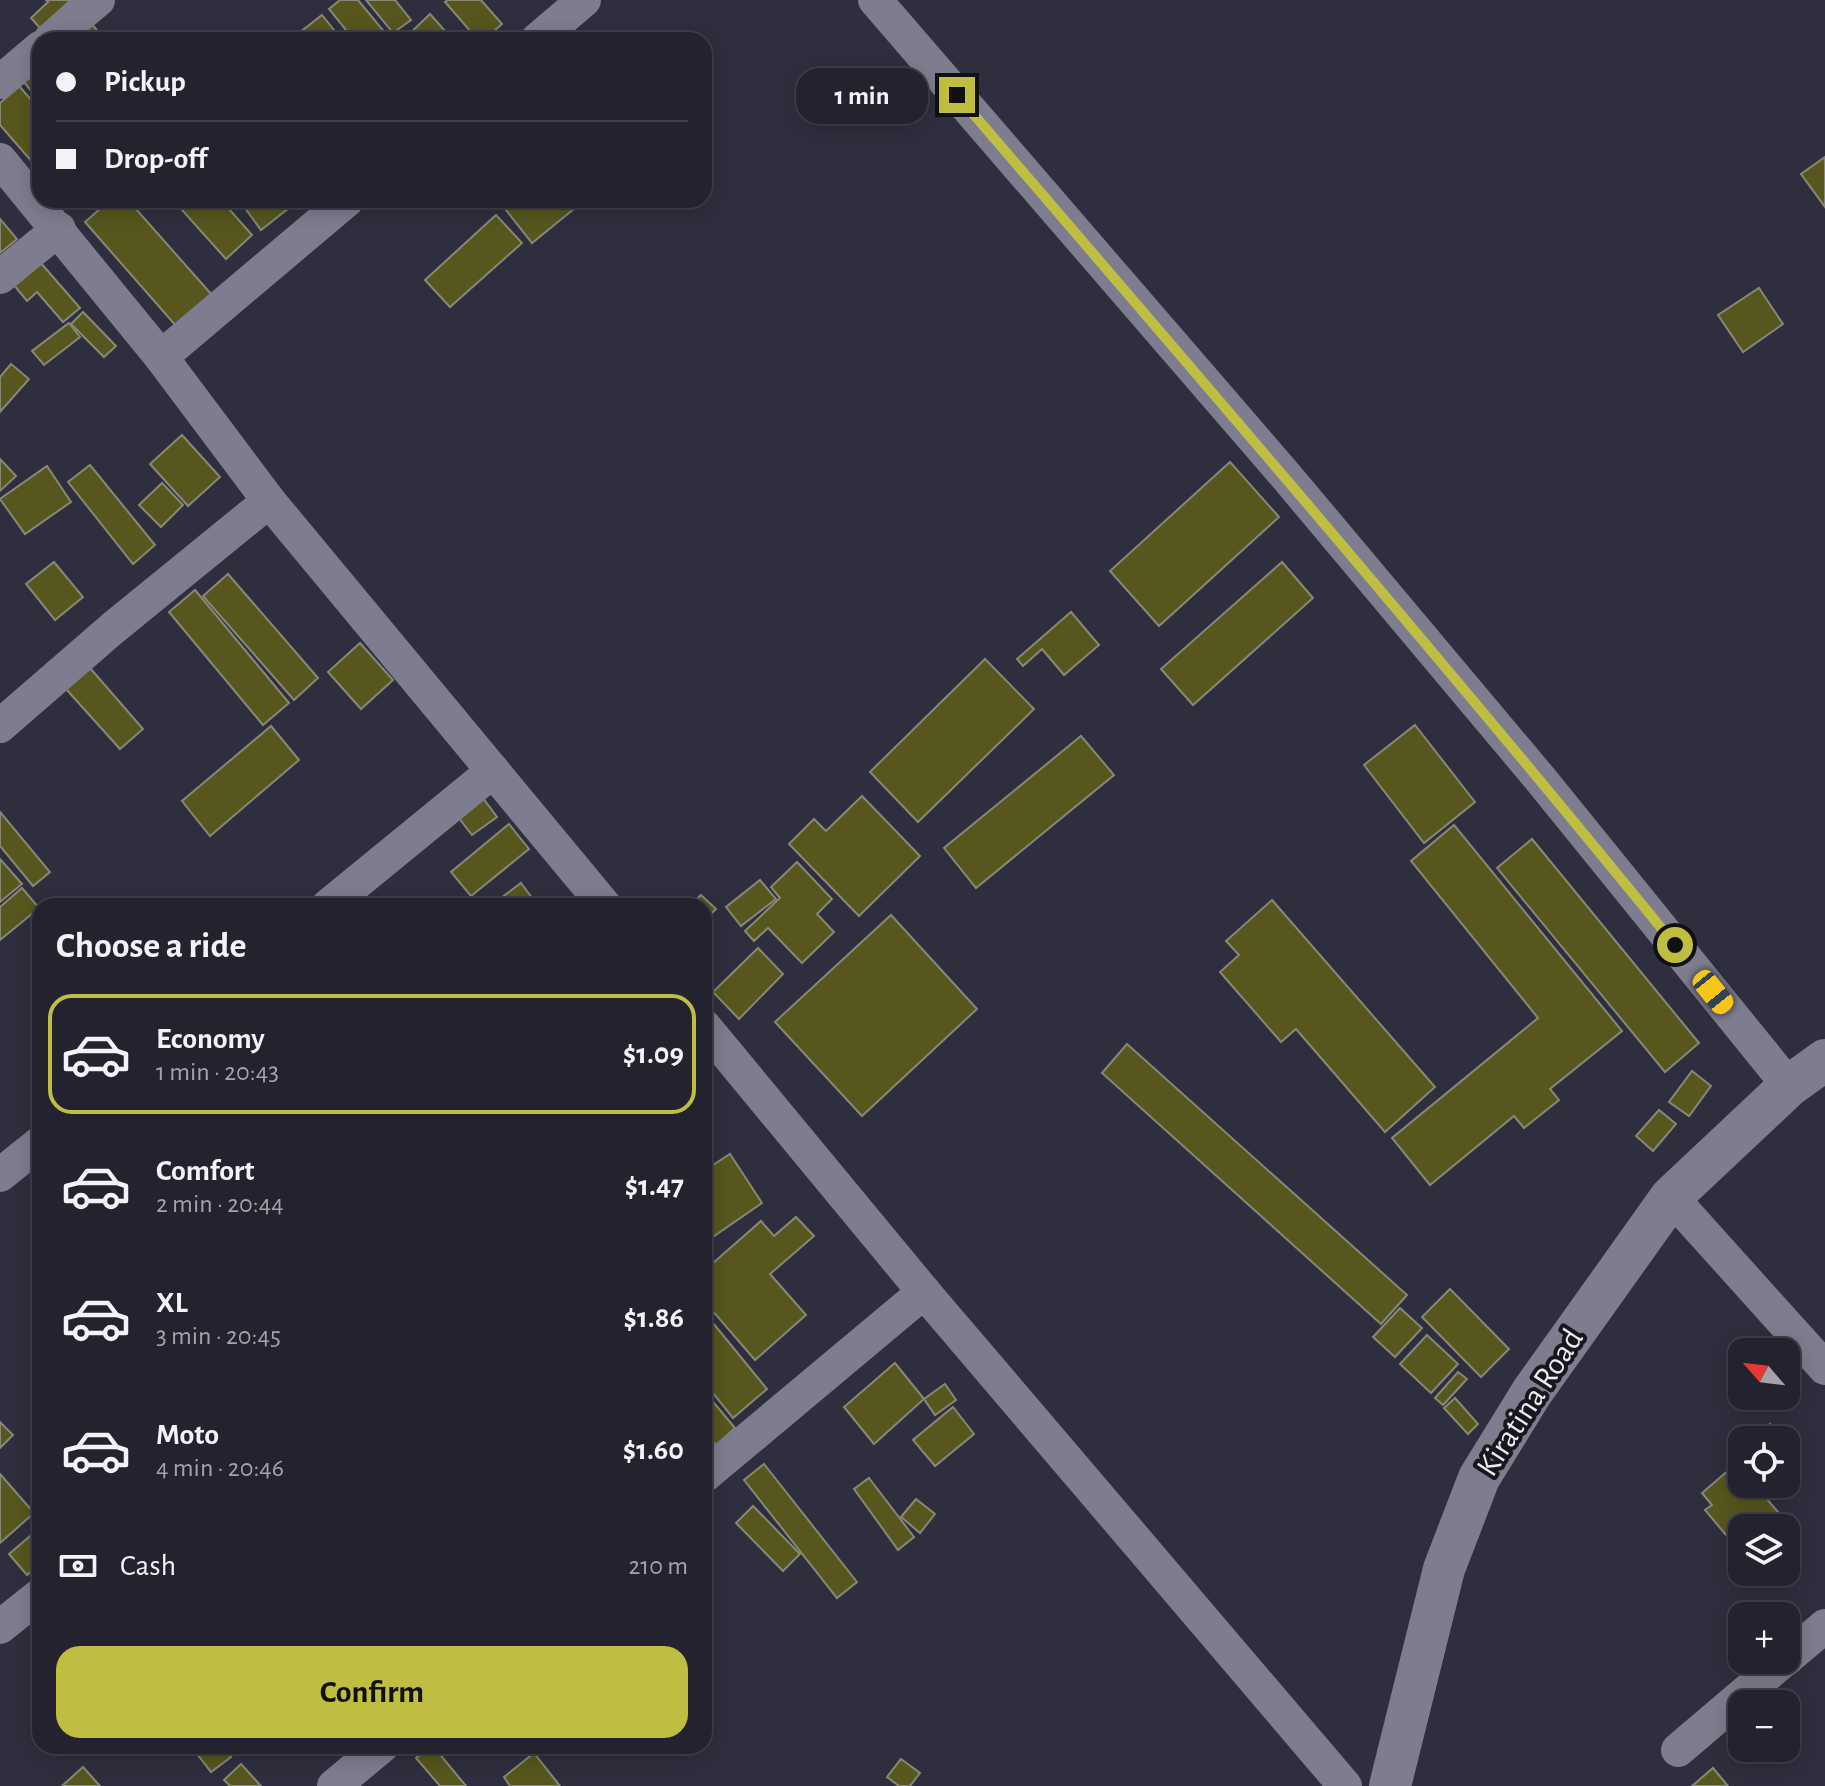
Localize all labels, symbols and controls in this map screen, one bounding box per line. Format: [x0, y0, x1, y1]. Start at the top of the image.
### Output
text: Pickup [104, 67, 186, 97]
callout: 1 min [797, 67, 929, 123]
route end [939, 77, 975, 113]
text: 1 min [835, 83, 889, 109]
text: Drop-off [104, 144, 207, 174]
route start [1657, 927, 1693, 963]
text: Choose a ride [56, 928, 246, 964]
car [1689, 966, 1737, 1018]
icon: car [60, 1018, 132, 1090]
text: Economy [156, 1024, 265, 1054]
text: $1.09 [623, 1039, 684, 1069]
text: 1 min · 20:43 [156, 1059, 279, 1085]
icon: car [60, 1150, 132, 1222]
text: Comfort [156, 1156, 255, 1186]
text: $1.47 [625, 1171, 684, 1201]
text: 2 min · 20:44 [156, 1191, 284, 1217]
icon: car [60, 1282, 132, 1354]
text: XL [156, 1288, 188, 1318]
text: $1.86 [624, 1303, 684, 1333]
text: 3 min · 20:45 [156, 1323, 281, 1349]
street label: Kiratina Road [1471, 1323, 1589, 1482]
north arrow [1728, 1338, 1800, 1410]
map controls [1728, 1338, 1800, 1762]
icon: car [60, 1414, 132, 1486]
text: Moto [156, 1420, 219, 1450]
button: locate [1728, 1426, 1800, 1498]
text: $1.60 [623, 1435, 684, 1465]
text: 4 min · 20:46 [156, 1455, 284, 1481]
button: layers [1728, 1514, 1800, 1586]
icon: cash [56, 1544, 100, 1588]
text: Cash [120, 1551, 176, 1581]
text: 210 m [628, 1553, 688, 1579]
button: + [1728, 1602, 1800, 1674]
button: Confirm [56, 1646, 688, 1738]
button: − [1728, 1690, 1800, 1762]

